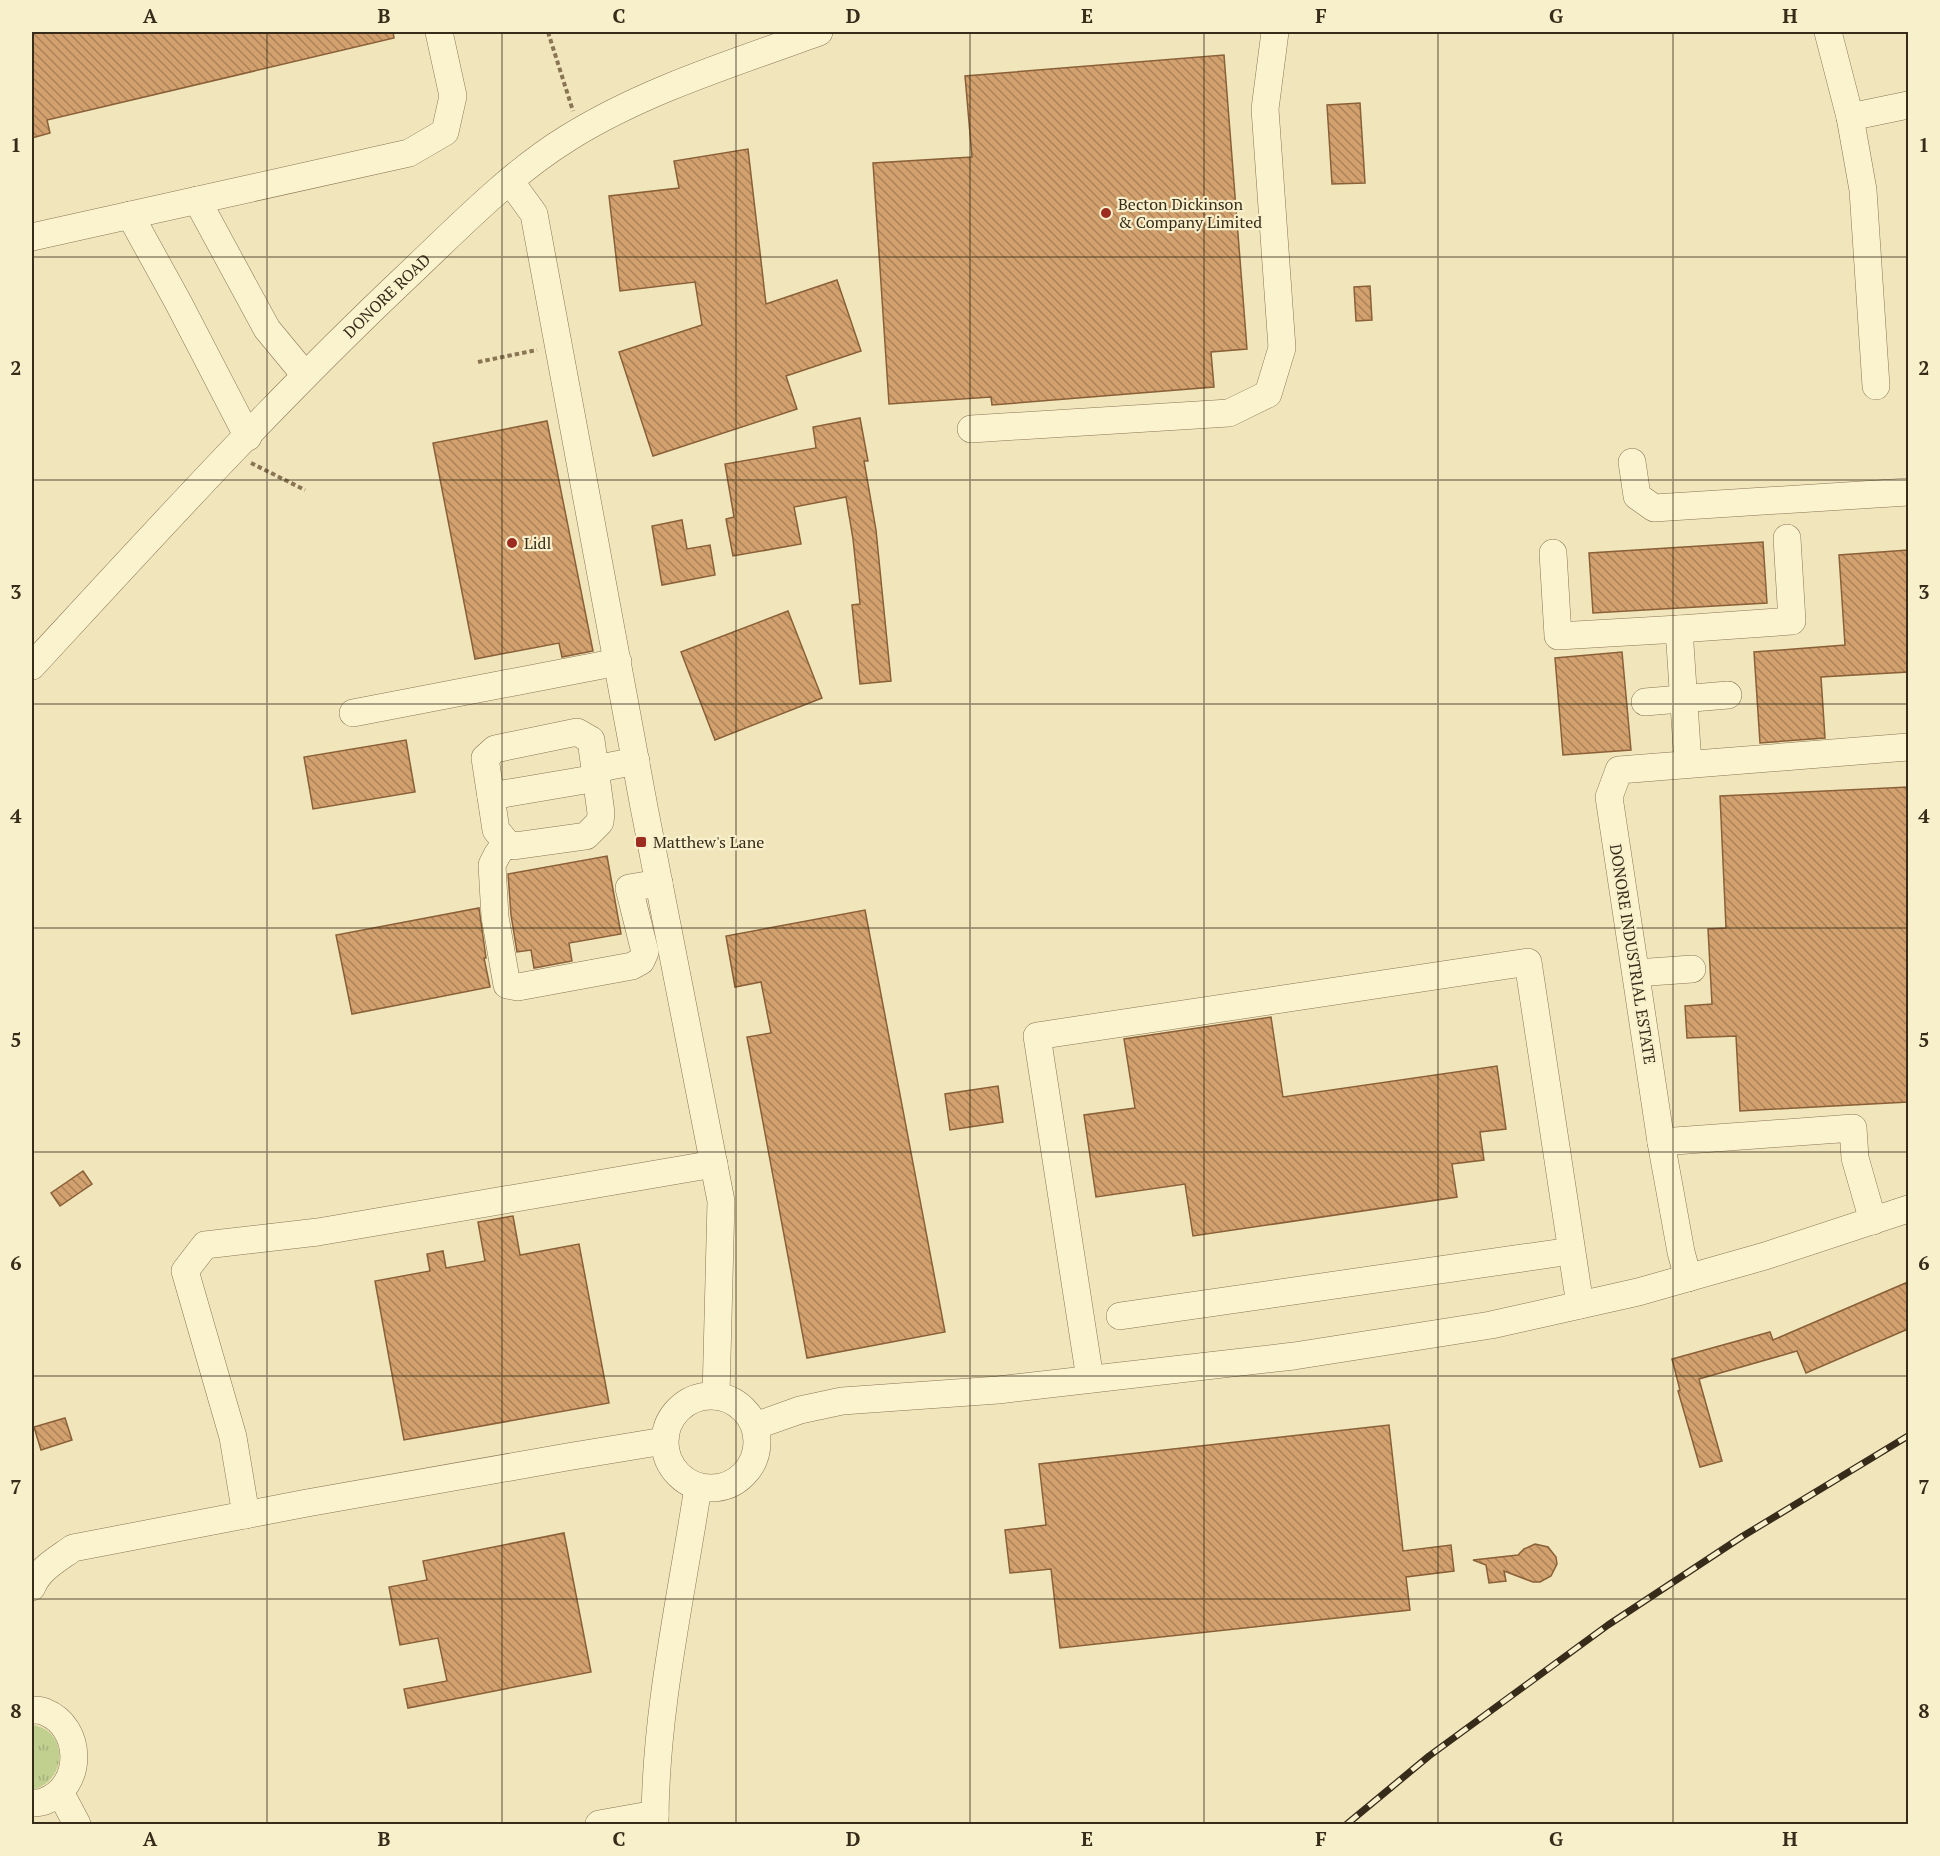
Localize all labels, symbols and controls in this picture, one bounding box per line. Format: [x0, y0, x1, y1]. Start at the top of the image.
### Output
text: A [143, 2, 158, 29]
text: B [378, 2, 391, 29]
text: C [612, 2, 626, 29]
text: D [846, 2, 860, 29]
text: E [1081, 2, 1093, 29]
text: F [1315, 2, 1327, 29]
text: G [1549, 2, 1563, 29]
text: H [1782, 2, 1798, 29]
text: 1 [10, 131, 22, 158]
text: 1 [1918, 131, 1930, 158]
place label: Becton Dickinson & Company Limited [1118, 193, 1262, 233]
marker: Becton Dickinson & Company Limited [1099, 206, 1113, 220]
street label: DONORE ROAD [338, 249, 435, 343]
text: 2 [10, 354, 22, 381]
text: 2 [1918, 354, 1930, 381]
place label: Lidl [524, 532, 551, 554]
marker: Lidl [505, 536, 519, 550]
text: 3 [10, 578, 22, 605]
text: 3 [1918, 578, 1930, 605]
text: 4 [10, 802, 22, 829]
text: 4 [1918, 802, 1930, 829]
place label: Matthew's Lane [653, 831, 764, 853]
marker: Matthew's Lane [634, 835, 648, 849]
street label: DONORE INDUSTRIAL ESTATE [1605, 842, 1661, 1066]
text: 5 [10, 1026, 22, 1053]
text: 5 [1918, 1026, 1930, 1053]
text: 6 [10, 1249, 22, 1276]
text: 6 [1918, 1249, 1930, 1276]
text: 7 [10, 1473, 22, 1500]
text: 7 [1918, 1473, 1930, 1500]
text: 8 [10, 1697, 22, 1724]
text: 8 [1918, 1697, 1930, 1724]
text: A [143, 1825, 158, 1852]
text: B [378, 1825, 391, 1852]
text: C [612, 1825, 626, 1852]
text: D [846, 1825, 860, 1852]
text: E [1081, 1825, 1093, 1852]
text: F [1315, 1825, 1327, 1852]
text: G [1549, 1825, 1563, 1852]
text: H [1782, 1825, 1798, 1852]

